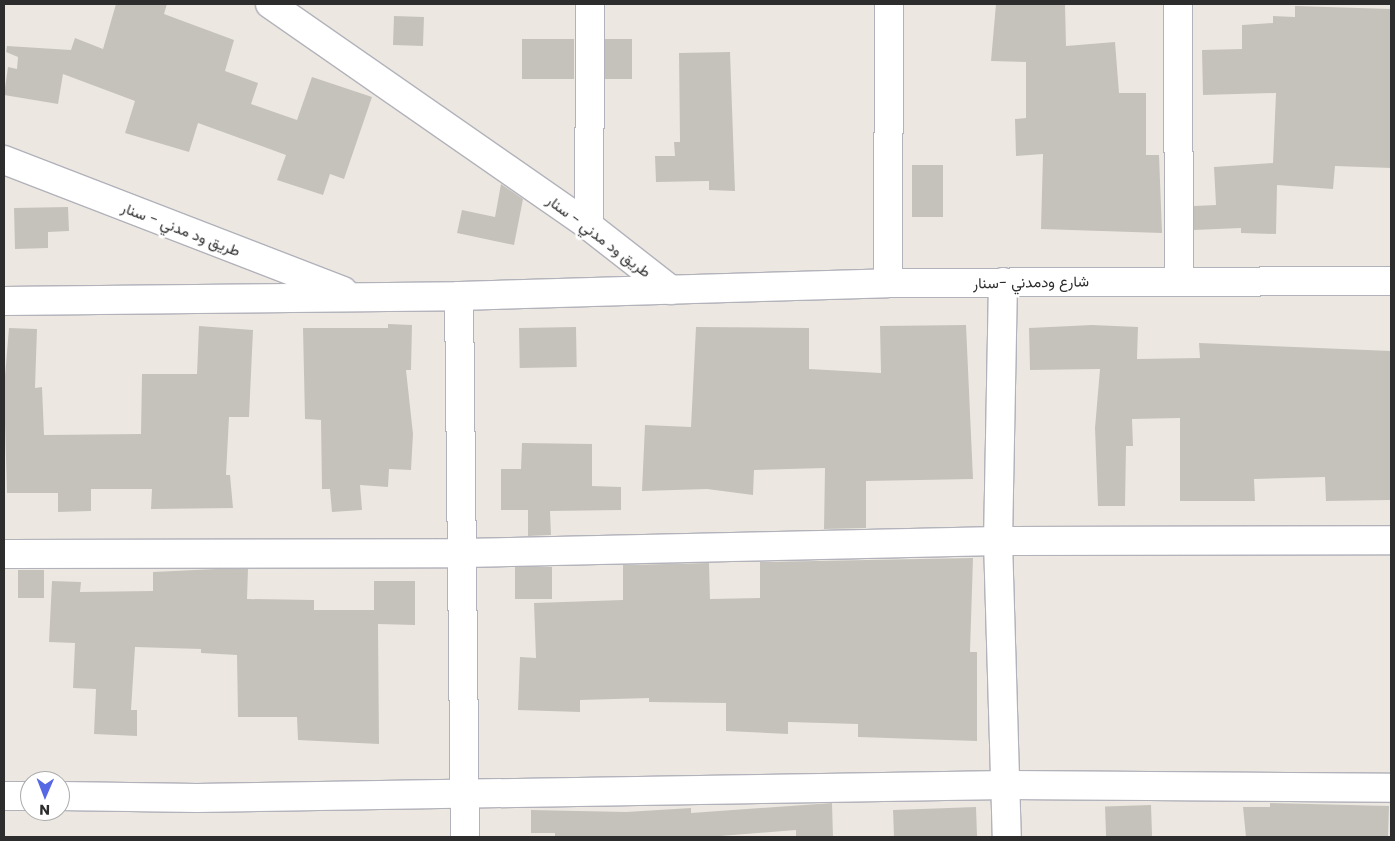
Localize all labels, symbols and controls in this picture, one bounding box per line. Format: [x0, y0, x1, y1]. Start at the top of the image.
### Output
street label: طريق ود مدني - سنار [543, 191, 655, 281]
street label: طريق ود مدني - سنار [119, 198, 243, 260]
street label: شارع ودمدني -سنار [973, 272, 1089, 292]
north arrow [20, 771, 70, 821]
text: N [39, 800, 50, 820]

